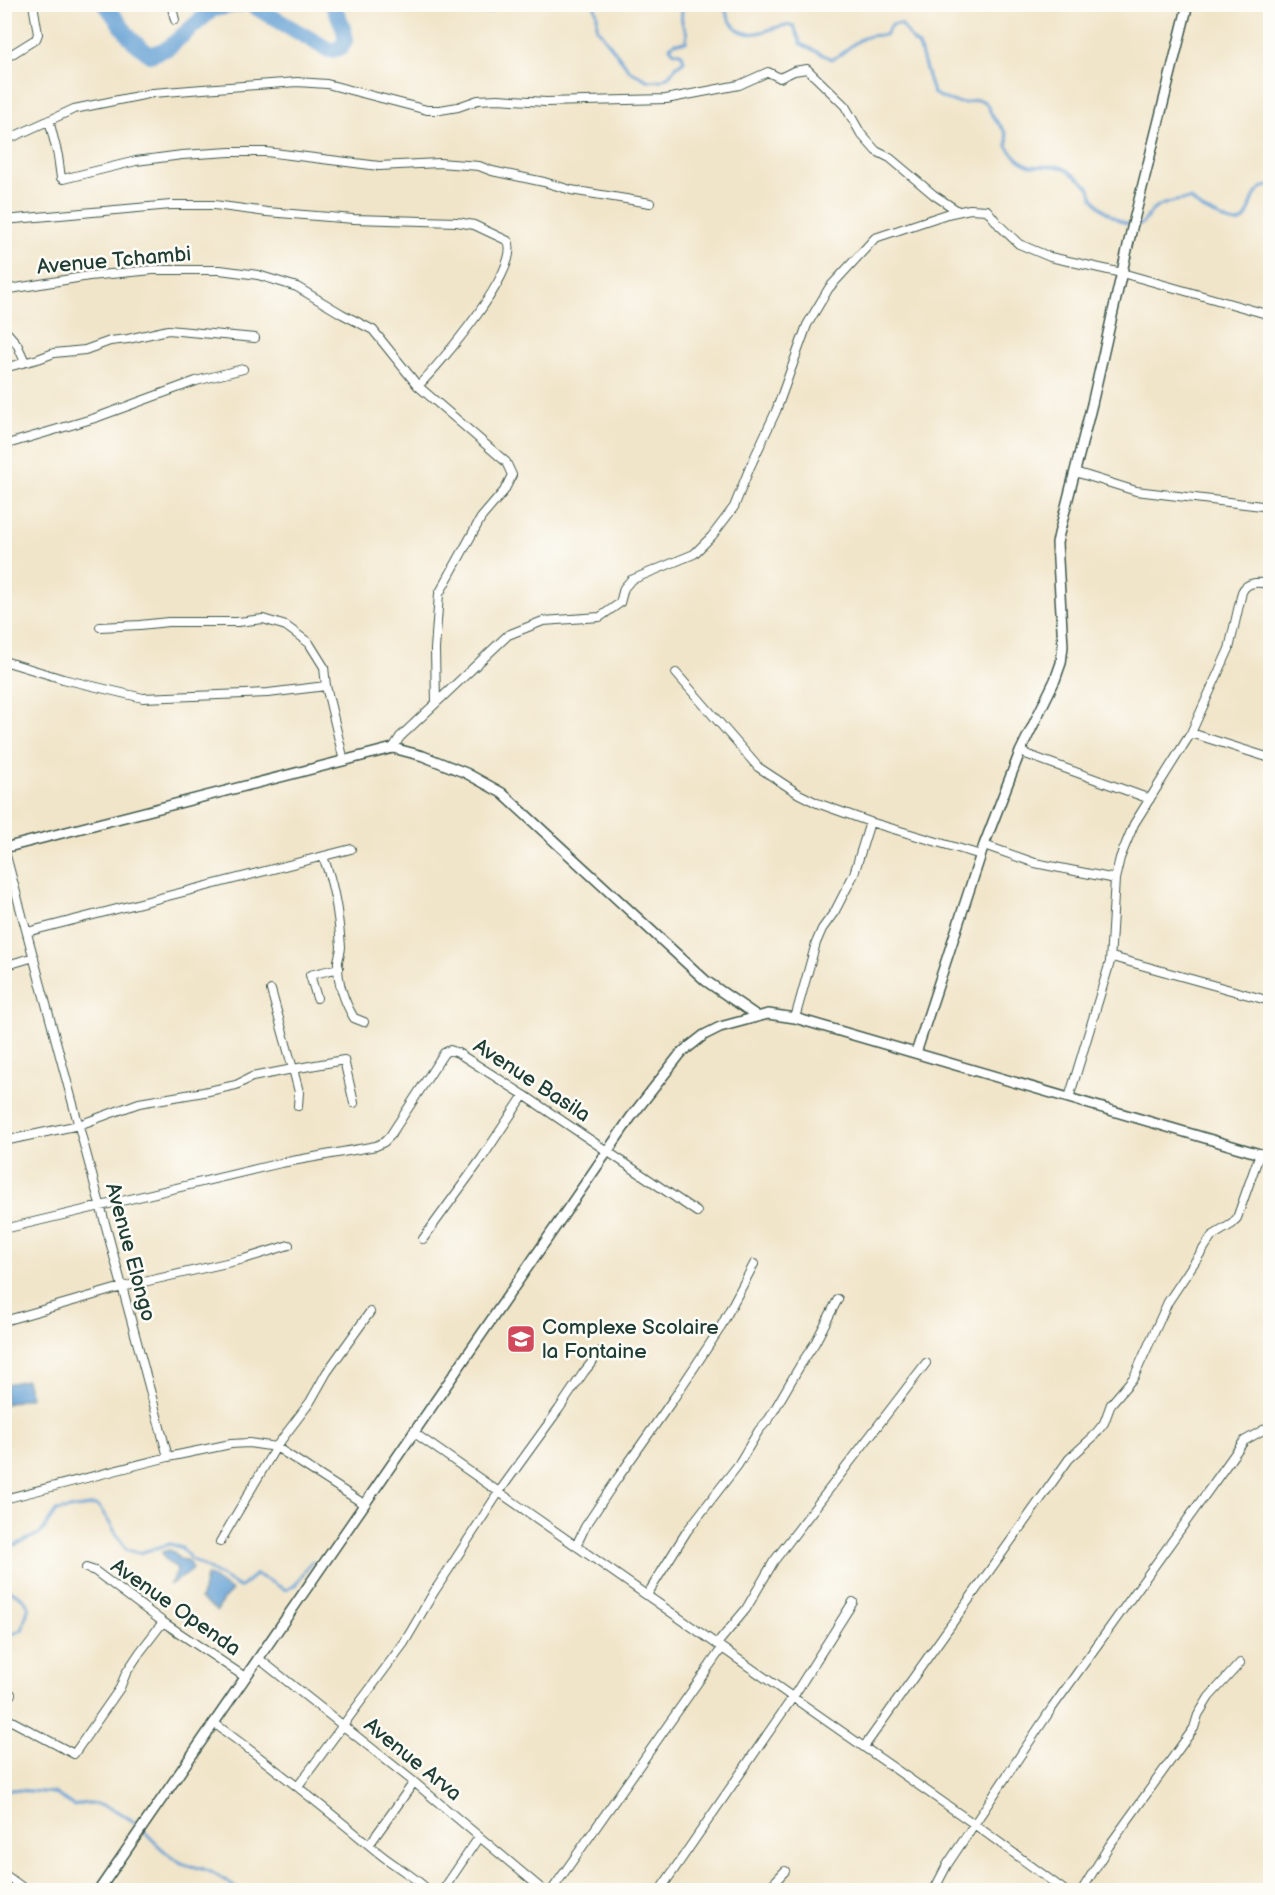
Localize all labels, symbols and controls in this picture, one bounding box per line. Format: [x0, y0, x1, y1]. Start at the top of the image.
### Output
street label: Avenue Tchambi [36, 241, 192, 280]
street label: Avenue Basila [469, 1033, 595, 1127]
street label: Avenue Elongo [100, 1180, 161, 1324]
place label: Complexe Scolaire la Fontaine [542, 1315, 719, 1364]
school or university icon: Complexe Scolaire la Fontaine [505, 1323, 537, 1355]
street label: Avenue Openda [106, 1553, 245, 1661]
street label: Avenue Arva [359, 1712, 467, 1806]

